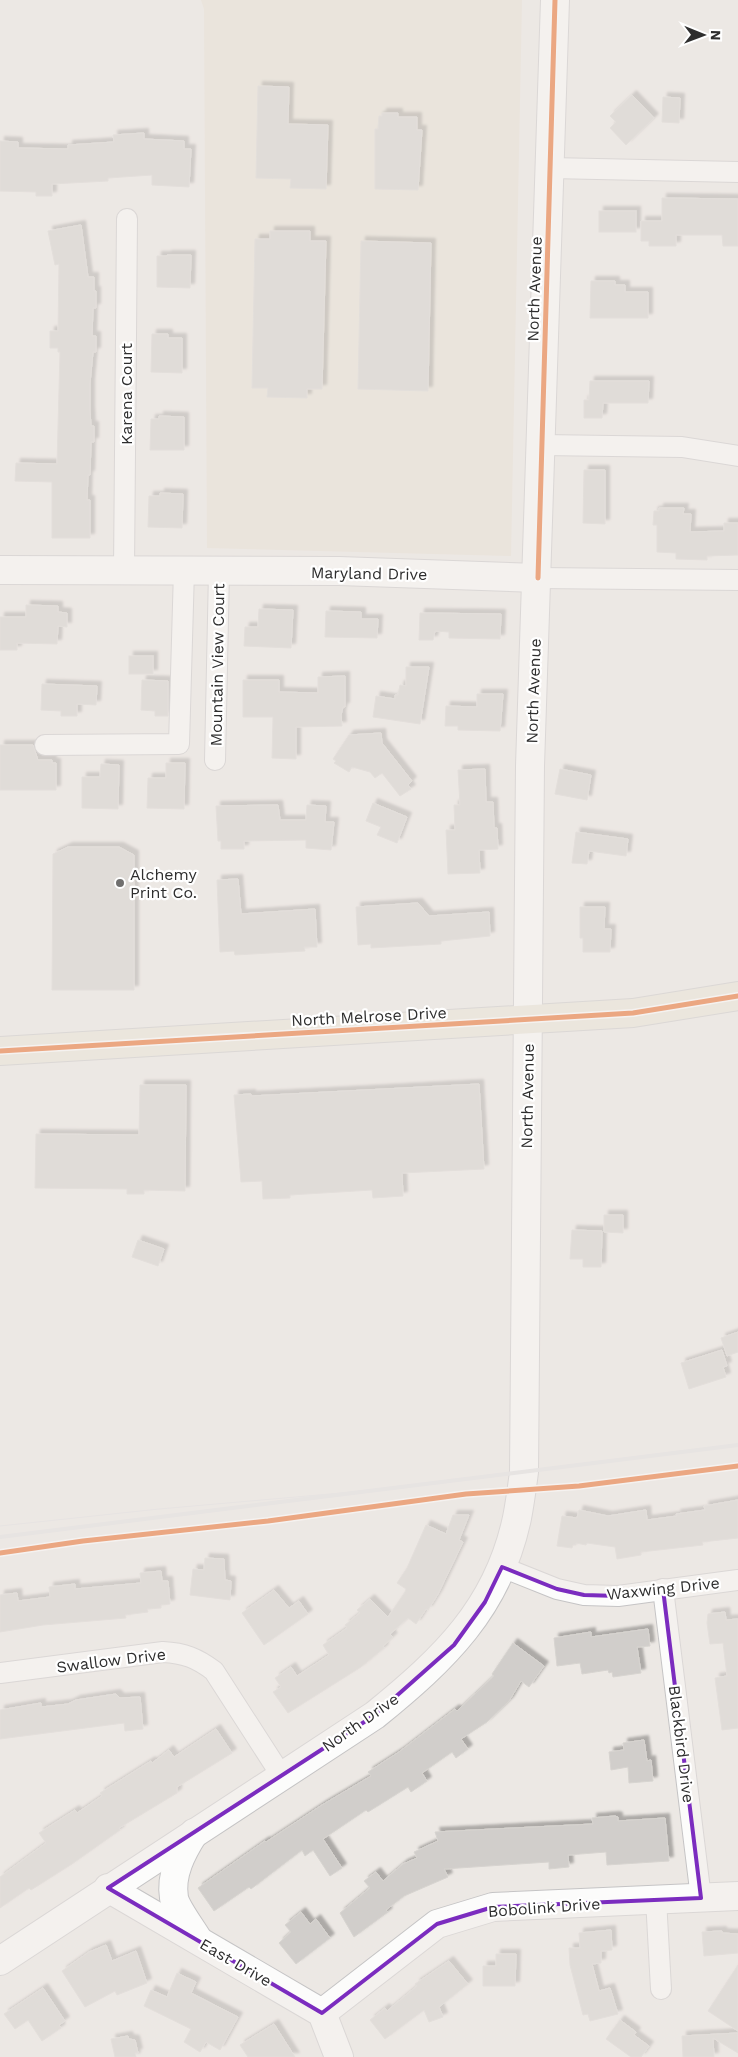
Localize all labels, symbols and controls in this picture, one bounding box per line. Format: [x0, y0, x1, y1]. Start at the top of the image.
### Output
north arrow [678, 10, 728, 60]
text: N [708, 30, 724, 41]
street label: North Avenue [523, 236, 546, 342]
street label: Karena Court [117, 343, 136, 445]
street label: Maryland Drive [311, 563, 427, 584]
street label: Mountain View Court [207, 583, 228, 747]
street label: North Avenue [522, 638, 545, 744]
place label: Alchemy Print Co. [130, 865, 198, 902]
marker: Alchemy Print Co. [114, 877, 126, 889]
street label: North Melrose Drive [291, 1003, 447, 1030]
street label: North Avenue [517, 1043, 538, 1149]
street label: Waxwing Drive [606, 1573, 721, 1604]
street label: Swallow Drive [55, 1644, 167, 1677]
street label: Blackbird Drive [665, 1684, 698, 1804]
street label: North Drive [318, 1689, 402, 1756]
street label: Bobolink Drive [487, 1894, 601, 1921]
street label: East Drive [197, 1934, 275, 1991]

